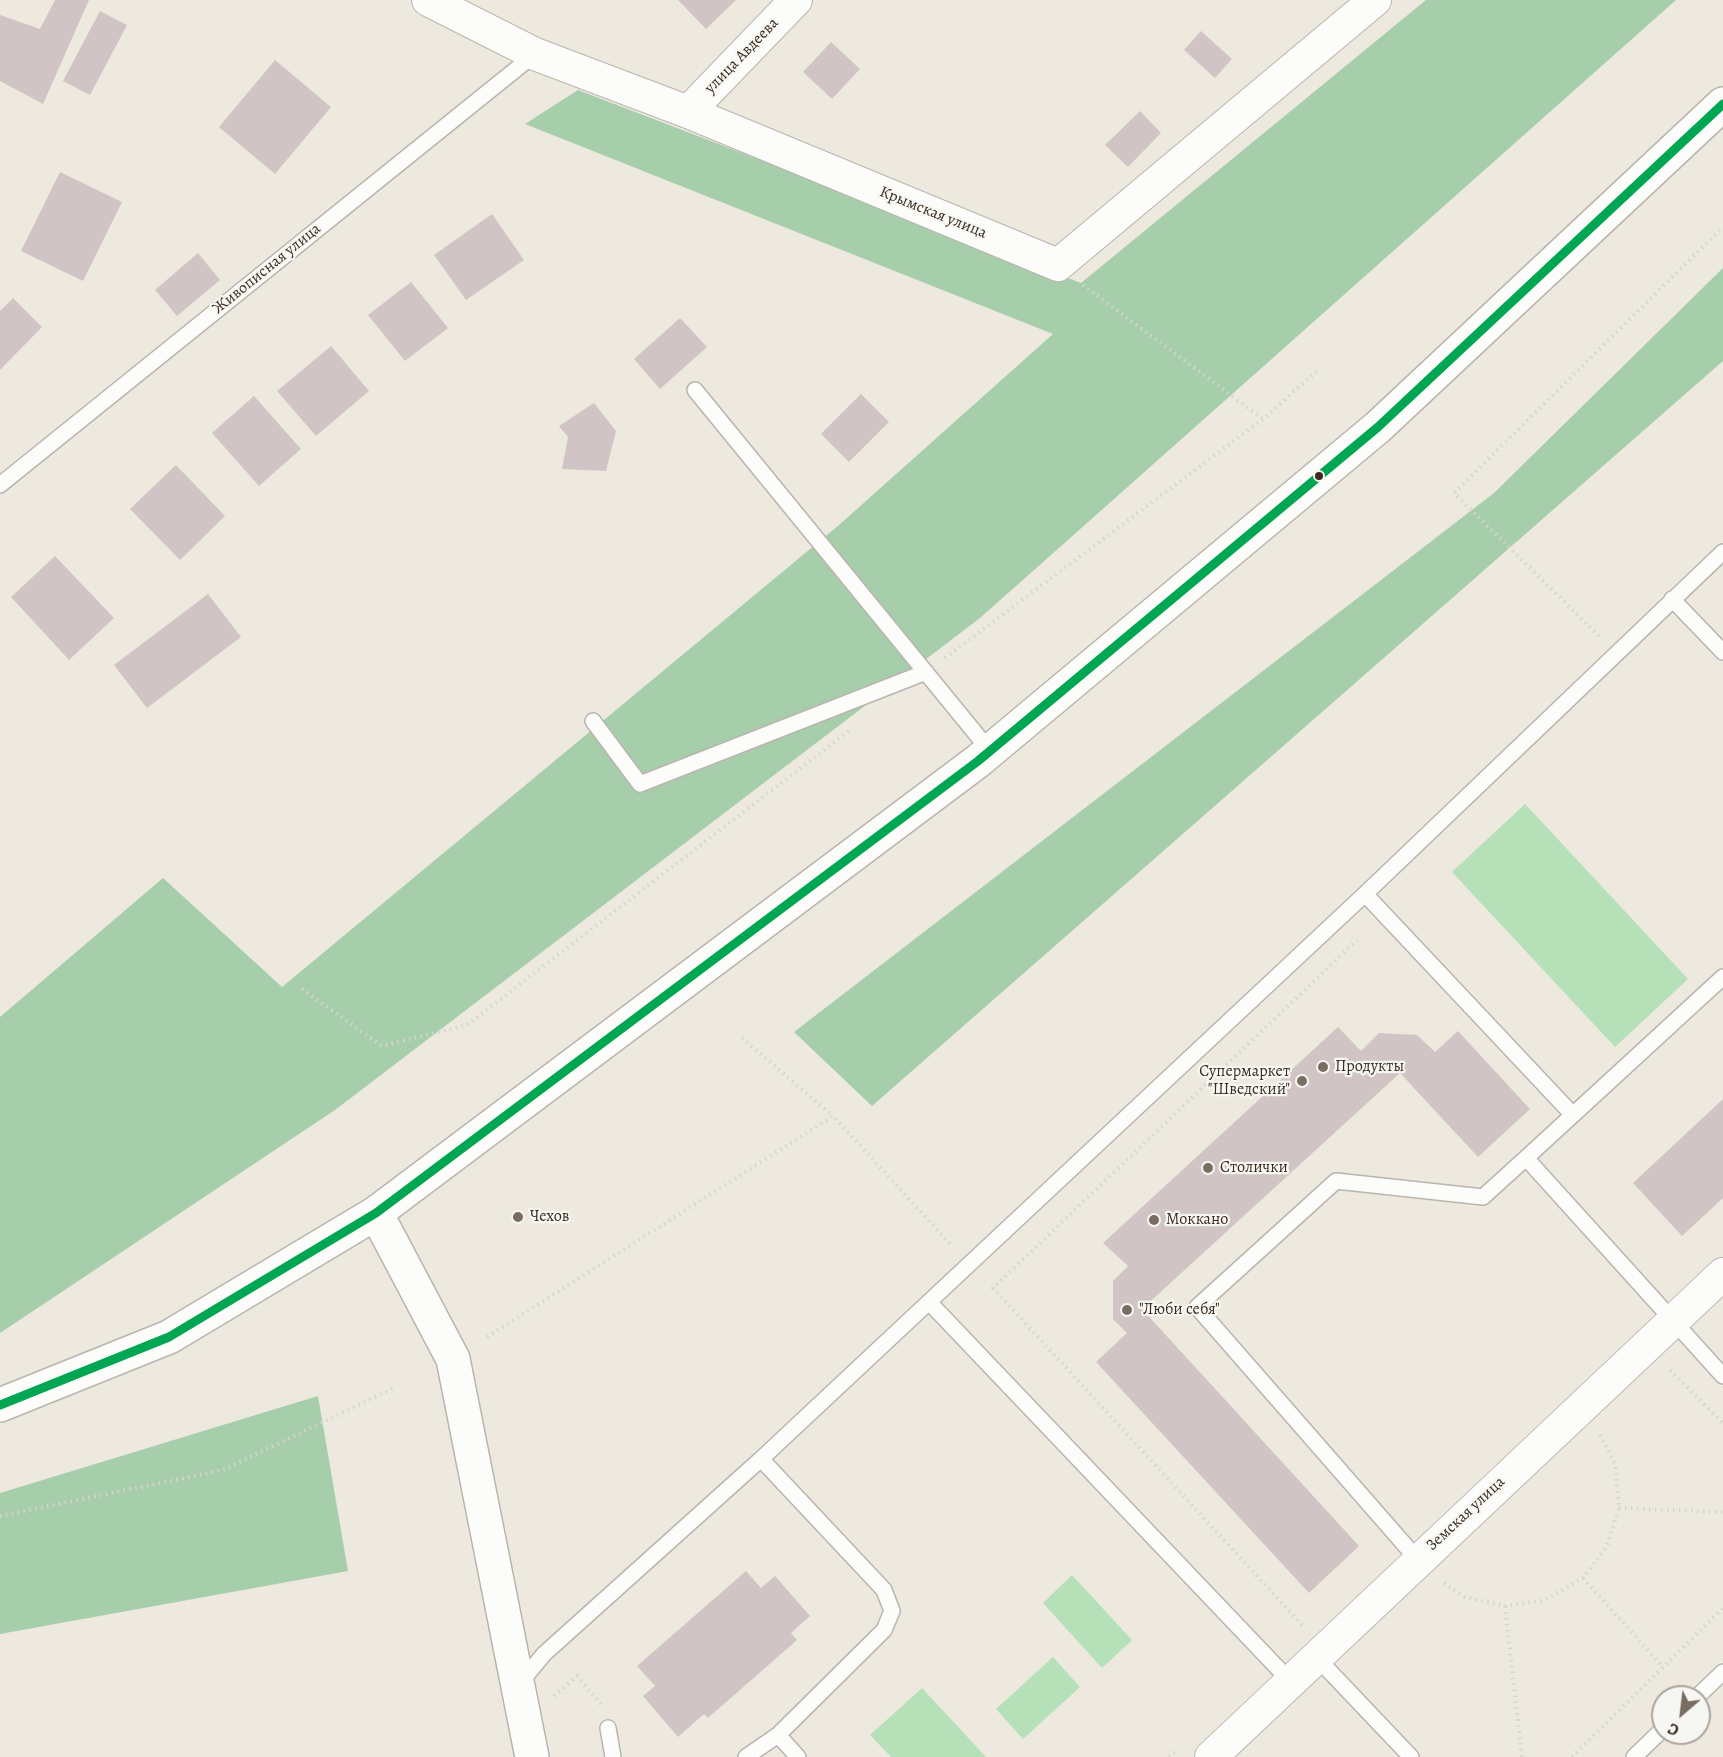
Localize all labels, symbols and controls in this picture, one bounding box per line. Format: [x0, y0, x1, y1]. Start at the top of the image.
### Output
street label: улица Авдеева [701, 14, 783, 98]
street label: Крымская улица [877, 183, 989, 243]
street label: Живописная улица [209, 220, 325, 318]
unlabelled marker [1313, 470, 1325, 482]
place label: Продукты [1335, 1057, 1404, 1077]
marker: Продукты [1316, 1060, 1330, 1074]
place label: Супермаркет "Шведский" [1199, 1062, 1290, 1100]
marker: Супермаркет "Шведский" [1295, 1074, 1309, 1088]
place label: Столички [1220, 1158, 1288, 1178]
marker: Столички [1201, 1161, 1215, 1175]
place label: Чехов [530, 1207, 569, 1227]
marker: Чехов [511, 1210, 525, 1224]
place label: Моккано [1166, 1210, 1228, 1230]
marker: Моккано [1147, 1213, 1161, 1227]
place label: "Люби себя" [1139, 1300, 1220, 1320]
marker: "Люби себя" [1120, 1303, 1134, 1317]
street label: Земская улица [1423, 1473, 1509, 1555]
north arrow [1651, 1685, 1711, 1745]
text: С [1664, 1717, 1683, 1741]

